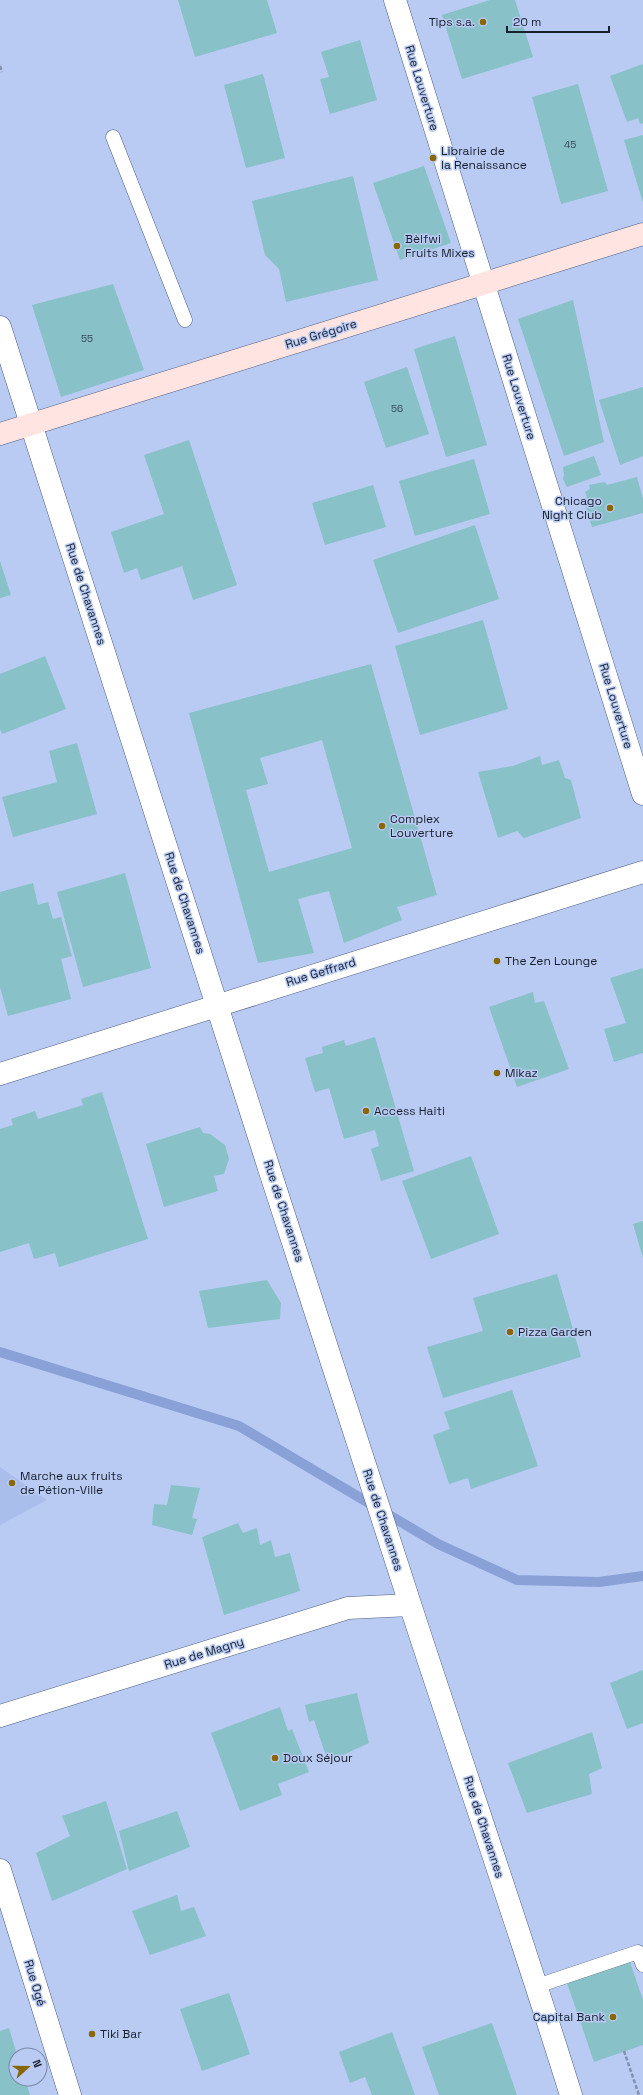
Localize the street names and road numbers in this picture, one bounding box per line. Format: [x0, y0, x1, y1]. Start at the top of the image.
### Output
street label: Rue Louverture [401, 43, 443, 133]
street label: Rue Grégoire [283, 316, 359, 352]
street label: Rue Louverture [498, 352, 540, 442]
street label: Rue de Chavannes [62, 541, 110, 647]
street label: Rue Louverture [595, 661, 637, 751]
street label: Rue de Chavannes [161, 850, 209, 956]
street label: Rue Geffrard [284, 954, 358, 990]
street label: Rue de Chavannes [260, 1158, 308, 1264]
street label: Rue de Chavannes [359, 1467, 407, 1573]
street label: Rue de Magny [162, 1633, 246, 1673]
street label: Rue de Chavannes [460, 1774, 508, 1880]
street label: Rue Ogé [20, 1958, 50, 2008]

